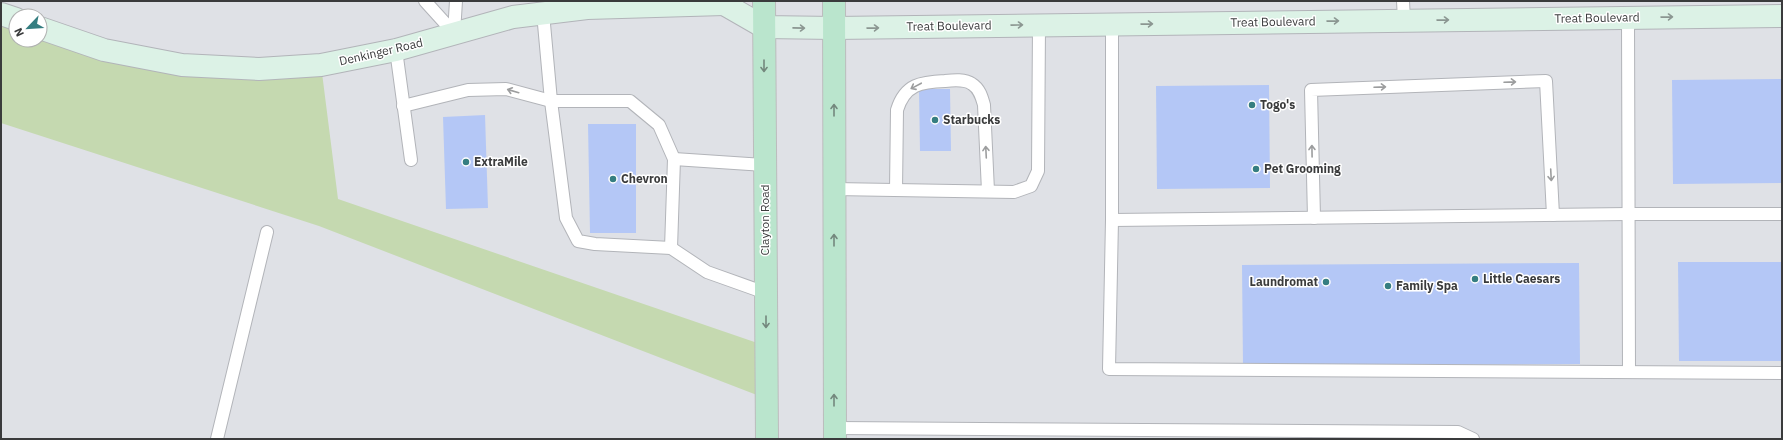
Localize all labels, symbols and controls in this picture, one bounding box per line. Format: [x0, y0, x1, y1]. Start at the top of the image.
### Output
north arrow [8, 8, 48, 48]
street label: Treat Boulevard [1554, 9, 1640, 26]
street label: Treat Boulevard [1230, 13, 1316, 30]
one-way arrow [1660, 13, 1673, 21]
one-way arrow [1436, 16, 1449, 24]
street label: Treat Boulevard [906, 17, 992, 34]
one-way arrow [1326, 18, 1339, 25]
one-way arrow [1140, 20, 1153, 28]
one-way arrow [1010, 22, 1023, 29]
one-way arrow [792, 24, 805, 31]
one-way arrow [866, 24, 879, 31]
text: N [11, 26, 27, 39]
street label: Denkinger Road [338, 35, 424, 68]
one-way arrow [761, 59, 768, 72]
one-way arrow [1503, 79, 1516, 86]
one-way arrow [910, 83, 922, 91]
one-way arrow [1373, 84, 1386, 91]
one-way arrow [507, 87, 520, 94]
place label: Togo's [1260, 97, 1295, 112]
marker: Togo's [1247, 100, 1257, 110]
one-way arrow [830, 104, 838, 117]
place label: Starbucks [943, 112, 1000, 127]
marker: Starbucks [930, 115, 940, 125]
one-way arrow [1308, 145, 1316, 158]
one-way arrow [982, 146, 989, 159]
place label: ExtraMile [474, 154, 528, 169]
marker: ExtraMile [461, 157, 471, 167]
place label: Pet Grooming [1264, 161, 1341, 176]
marker: Pet Grooming [1251, 164, 1261, 174]
one-way arrow [1548, 168, 1555, 181]
place label: Chevron [621, 171, 668, 186]
marker: Chevron [608, 174, 618, 184]
street label: Clayton Road [757, 184, 772, 256]
one-way arrow [830, 234, 838, 247]
place label: Little Caesars [1483, 271, 1560, 286]
place label: Laundromat [1250, 274, 1318, 289]
marker: Little Caesars [1470, 274, 1480, 284]
marker: Laundromat [1321, 277, 1331, 287]
place label: Family Spa [1396, 278, 1458, 293]
marker: Family Spa [1383, 281, 1393, 291]
one-way arrow [762, 315, 770, 328]
one-way arrow [830, 394, 838, 407]

